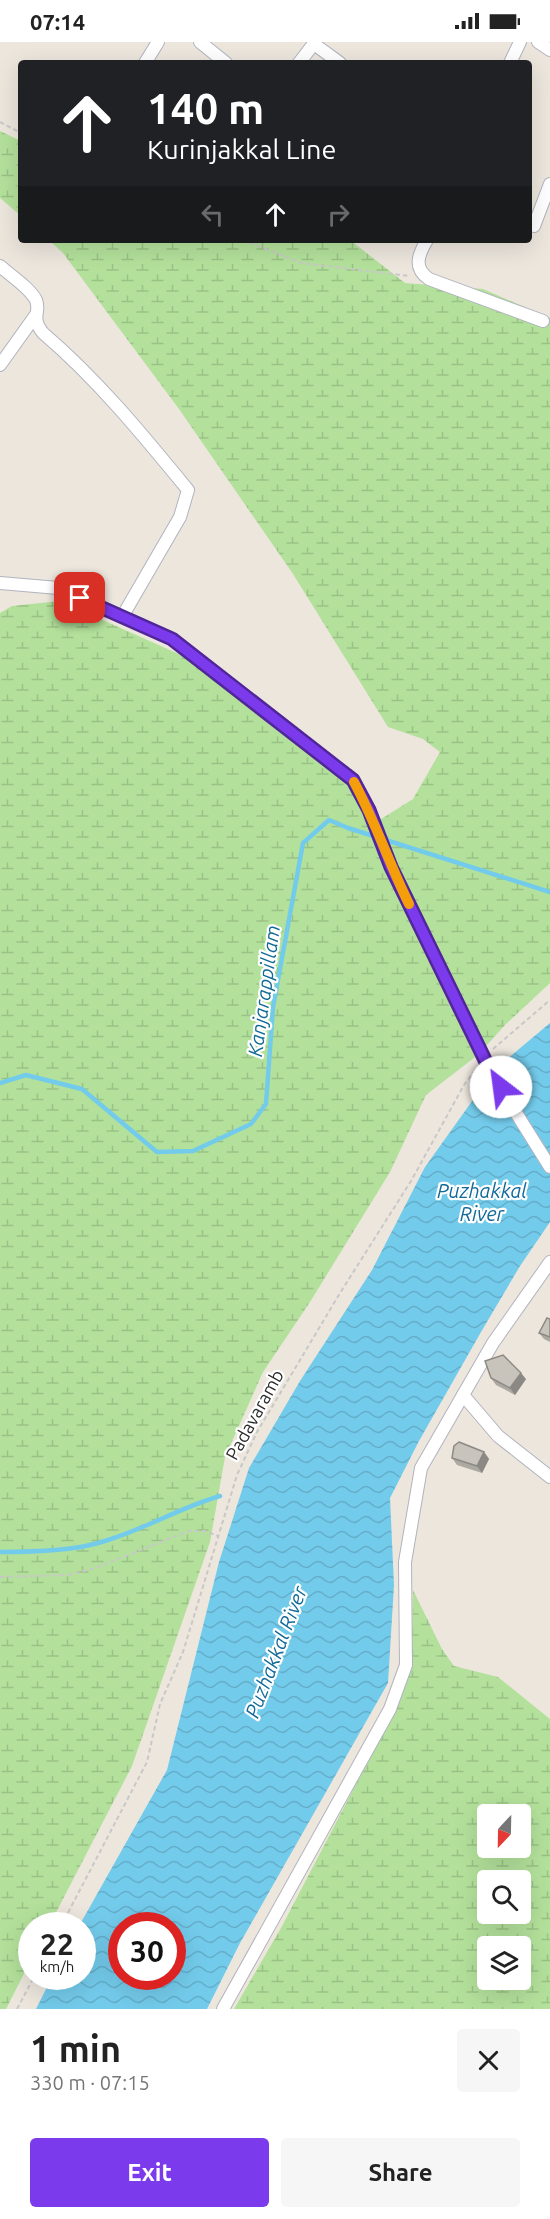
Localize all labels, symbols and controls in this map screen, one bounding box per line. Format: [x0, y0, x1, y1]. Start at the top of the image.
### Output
text: 07:14 [30, 9, 85, 34]
icon: ahead [48, 84, 126, 162]
text: 140 m [147, 85, 264, 132]
text: Kurinjakkal Line [147, 134, 336, 164]
icon: left [196, 198, 229, 231]
icon: ahead [259, 198, 292, 231]
icon: right [322, 198, 355, 231]
pin [54, 572, 105, 623]
icon: arrive [63, 581, 96, 614]
water label: Kanjarappillam [243, 924, 284, 1058]
position arrow [469, 1055, 533, 1119]
water label: Puzhakkal River [437, 1179, 527, 1225]
street label: Padavaramb [221, 1366, 287, 1463]
water label: Puzhakkal River [240, 1582, 312, 1721]
north arrow [477, 1804, 531, 1858]
map controls [477, 1804, 531, 1990]
button: search [477, 1870, 531, 1924]
speed limit sign: 30 [108, 1912, 186, 1990]
text: 22 [40, 1927, 74, 1961]
button: layers [477, 1936, 531, 1990]
text: km/h [40, 1958, 74, 1975]
text: 1 min [30, 2028, 121, 2069]
button: close [457, 2029, 520, 2092]
text: 330 m · 07:15 [30, 2071, 150, 2094]
button: Exit [30, 2138, 269, 2207]
button: Share [281, 2138, 520, 2207]

